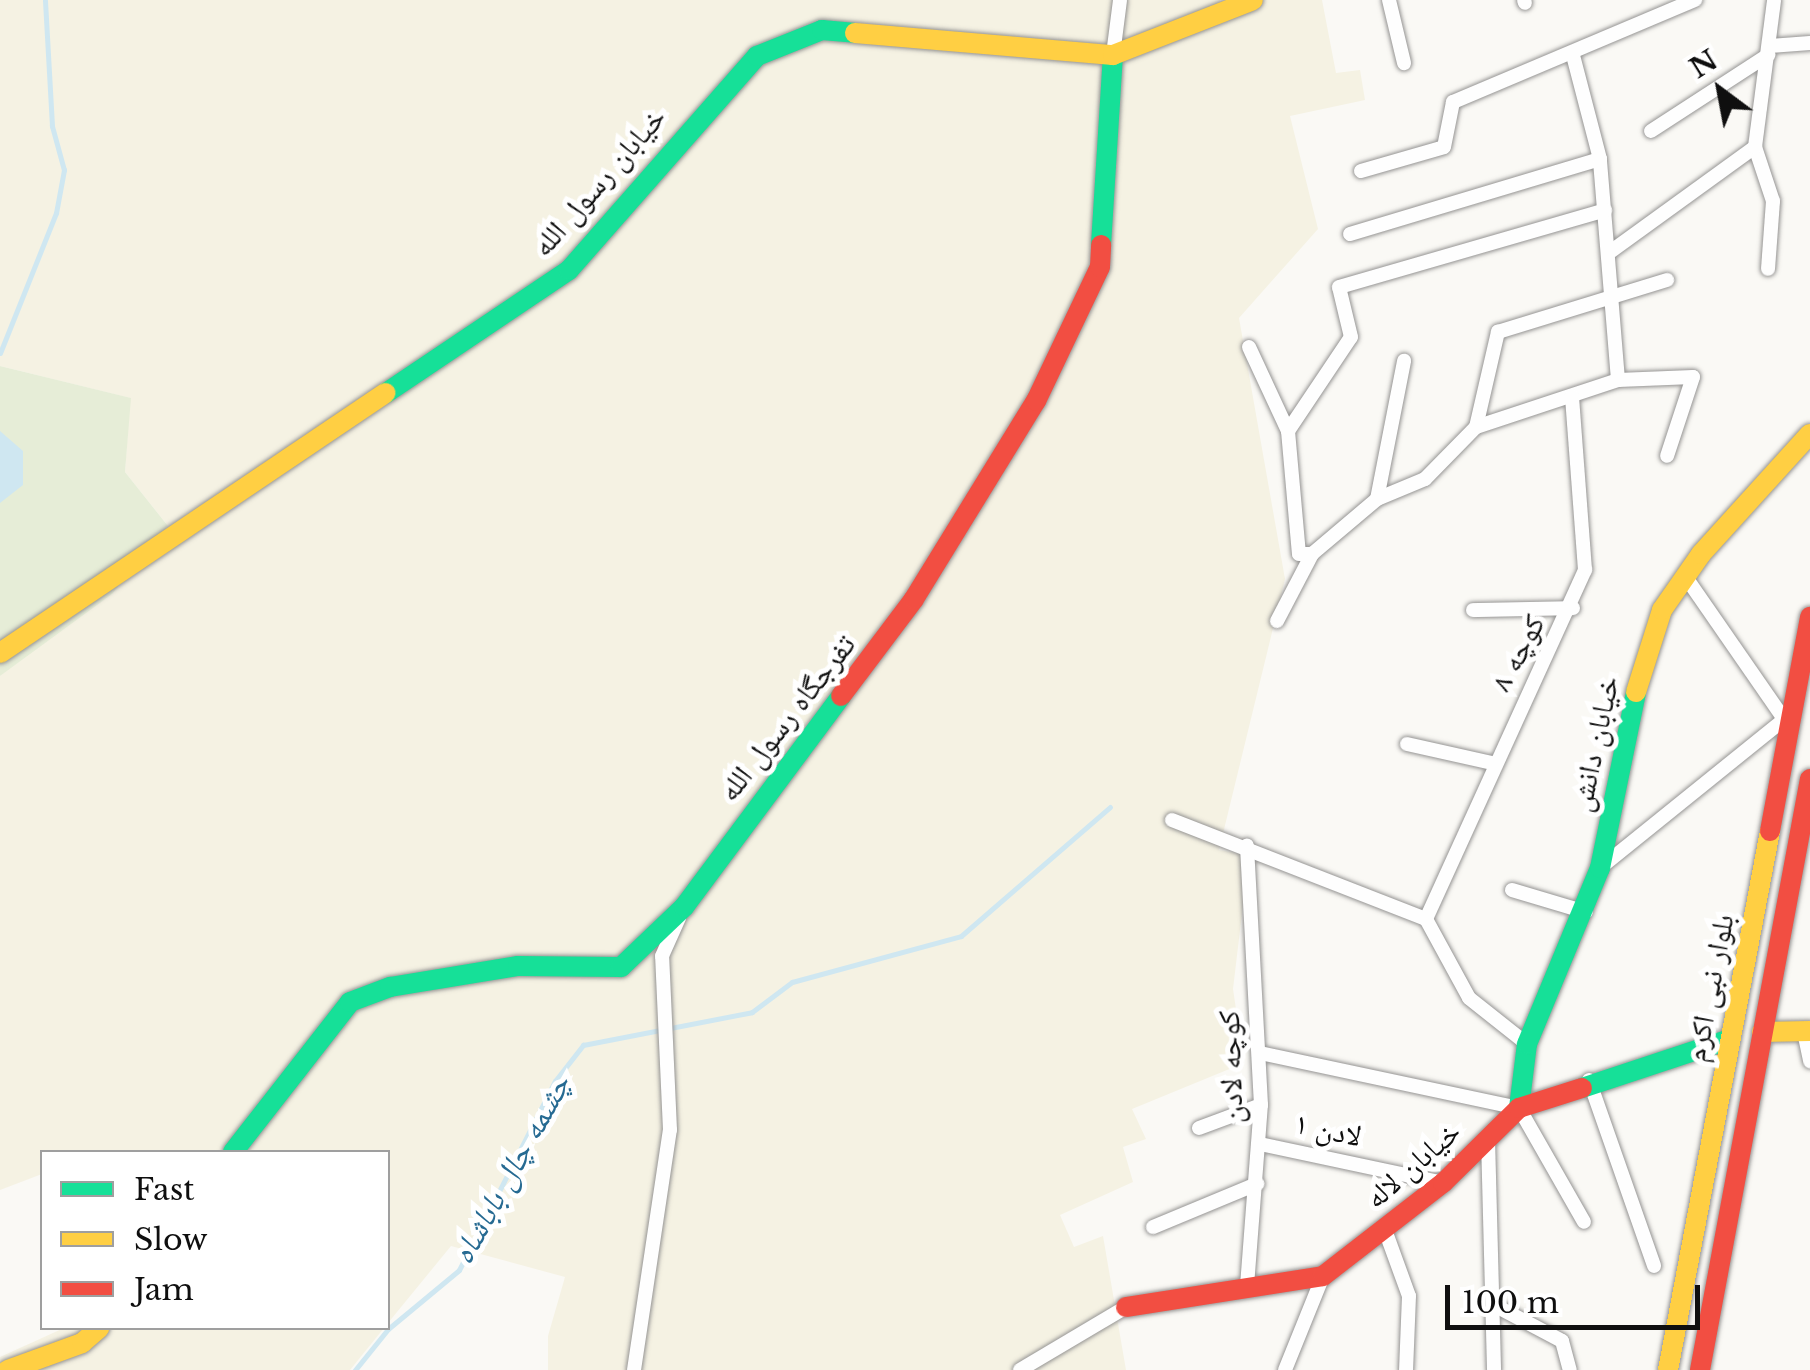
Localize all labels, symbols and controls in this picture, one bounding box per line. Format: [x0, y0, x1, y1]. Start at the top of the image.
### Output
north arrow [1670, 40, 1770, 140]
text: N [1683, 42, 1724, 86]
street label: خیابان رسول الله [524, 100, 674, 264]
street label: کوچه ۸ [1483, 609, 1553, 697]
street label: تفرجگاه رسول الله [711, 628, 863, 808]
street label: خیابان دانش [1563, 673, 1627, 815]
street label: بلوار نبی اکرم [1678, 911, 1742, 1065]
street label: کوچه لادن [1211, 1010, 1251, 1124]
water label: چشمه چال باباشاه [443, 1068, 579, 1270]
street label: لادن ۱ [1291, 1105, 1365, 1155]
street label: خیابان لاله [1358, 1114, 1468, 1216]
legend [40, 1150, 390, 1330]
text: Fast [134, 1171, 195, 1208]
text: Slow [134, 1221, 208, 1258]
scale bar [1450, 1265, 1705, 1327]
text: Jam [134, 1271, 194, 1308]
text: 100 m [1462, 1284, 1559, 1321]

